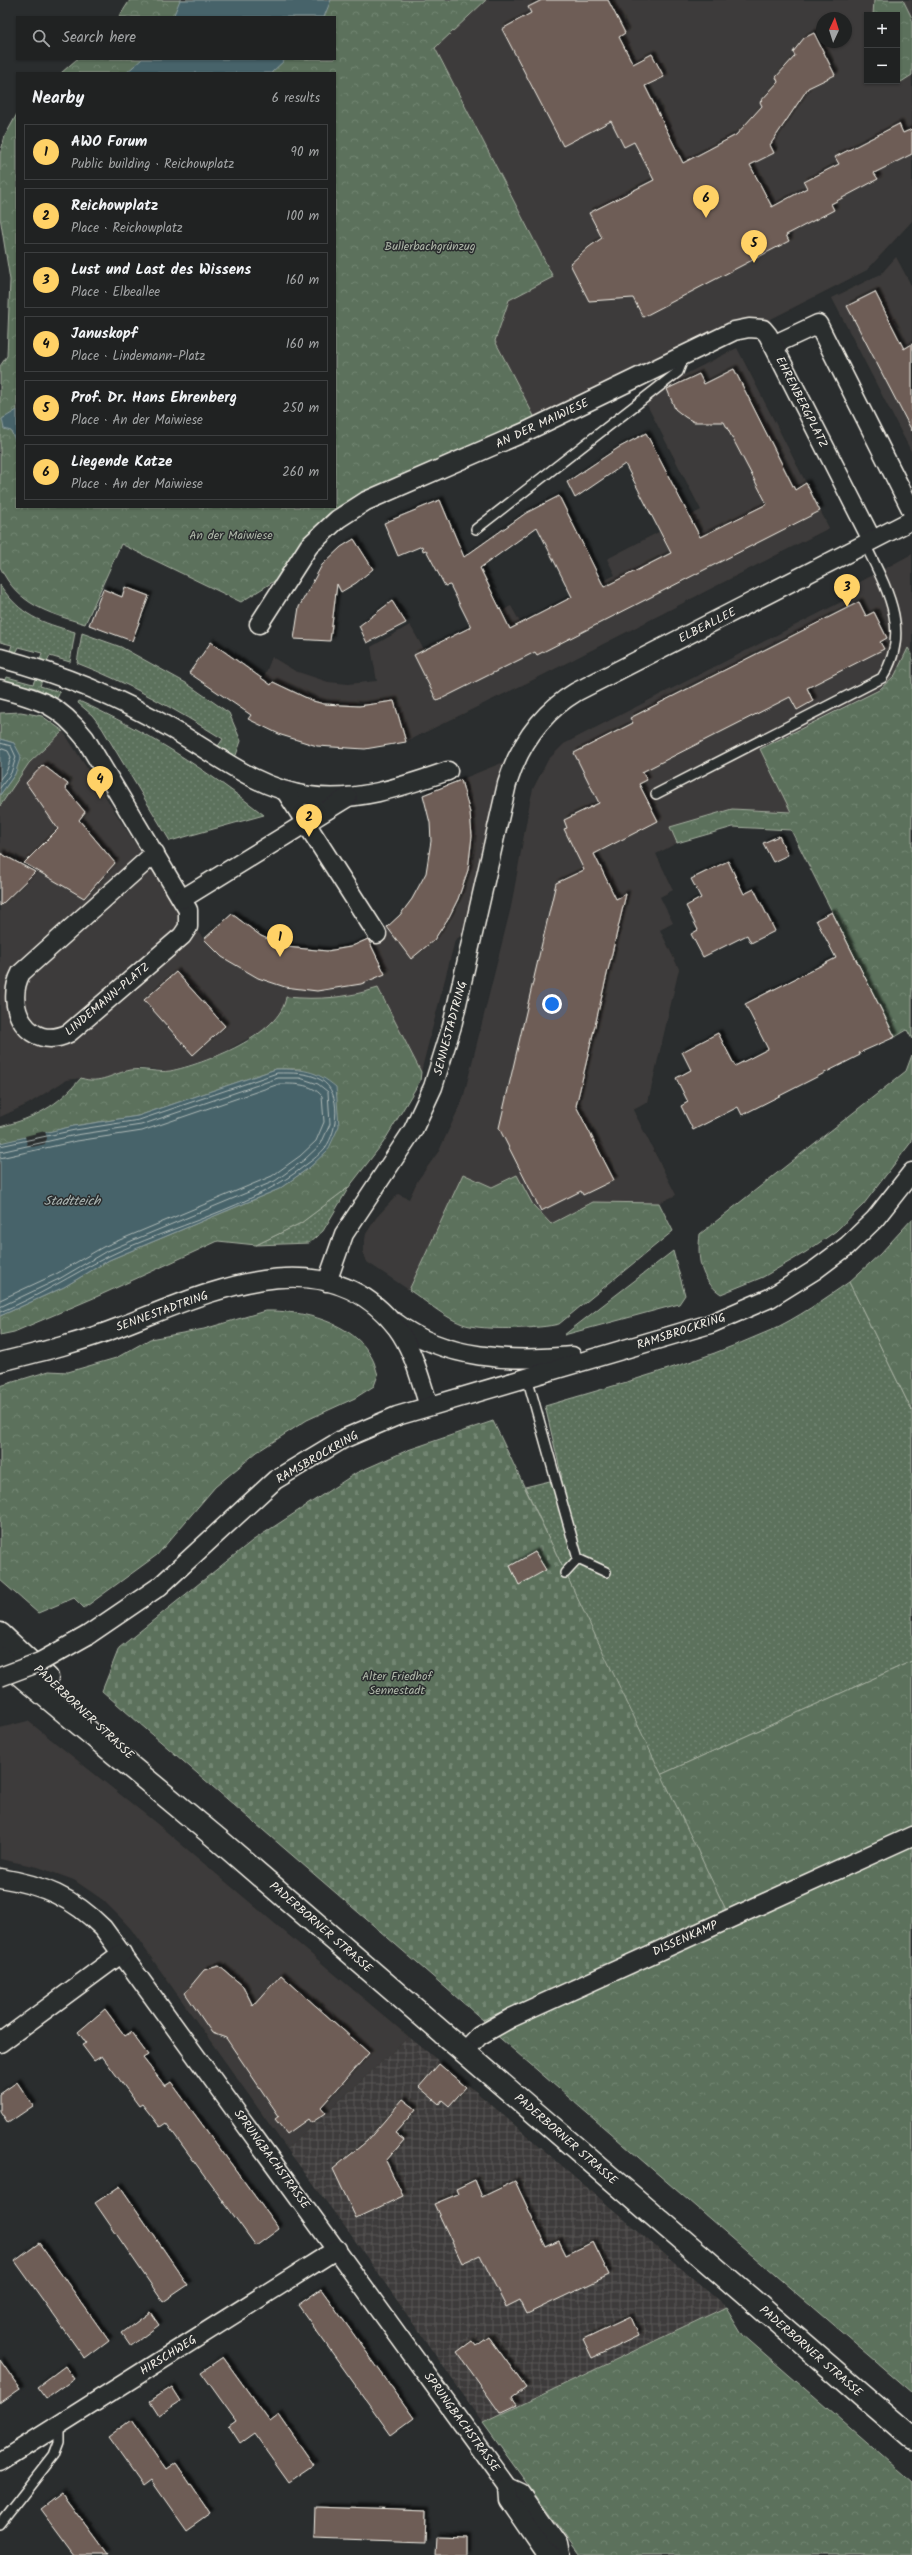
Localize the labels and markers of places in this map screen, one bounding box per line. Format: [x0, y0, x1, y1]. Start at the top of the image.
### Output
pin: 6 [693, 185, 719, 218]
pin: 5 [741, 230, 767, 263]
pin: 3 [834, 574, 860, 607]
pin: 4 [87, 766, 113, 799]
pin: 2 [296, 804, 322, 837]
pin: 1 [267, 924, 293, 957]

